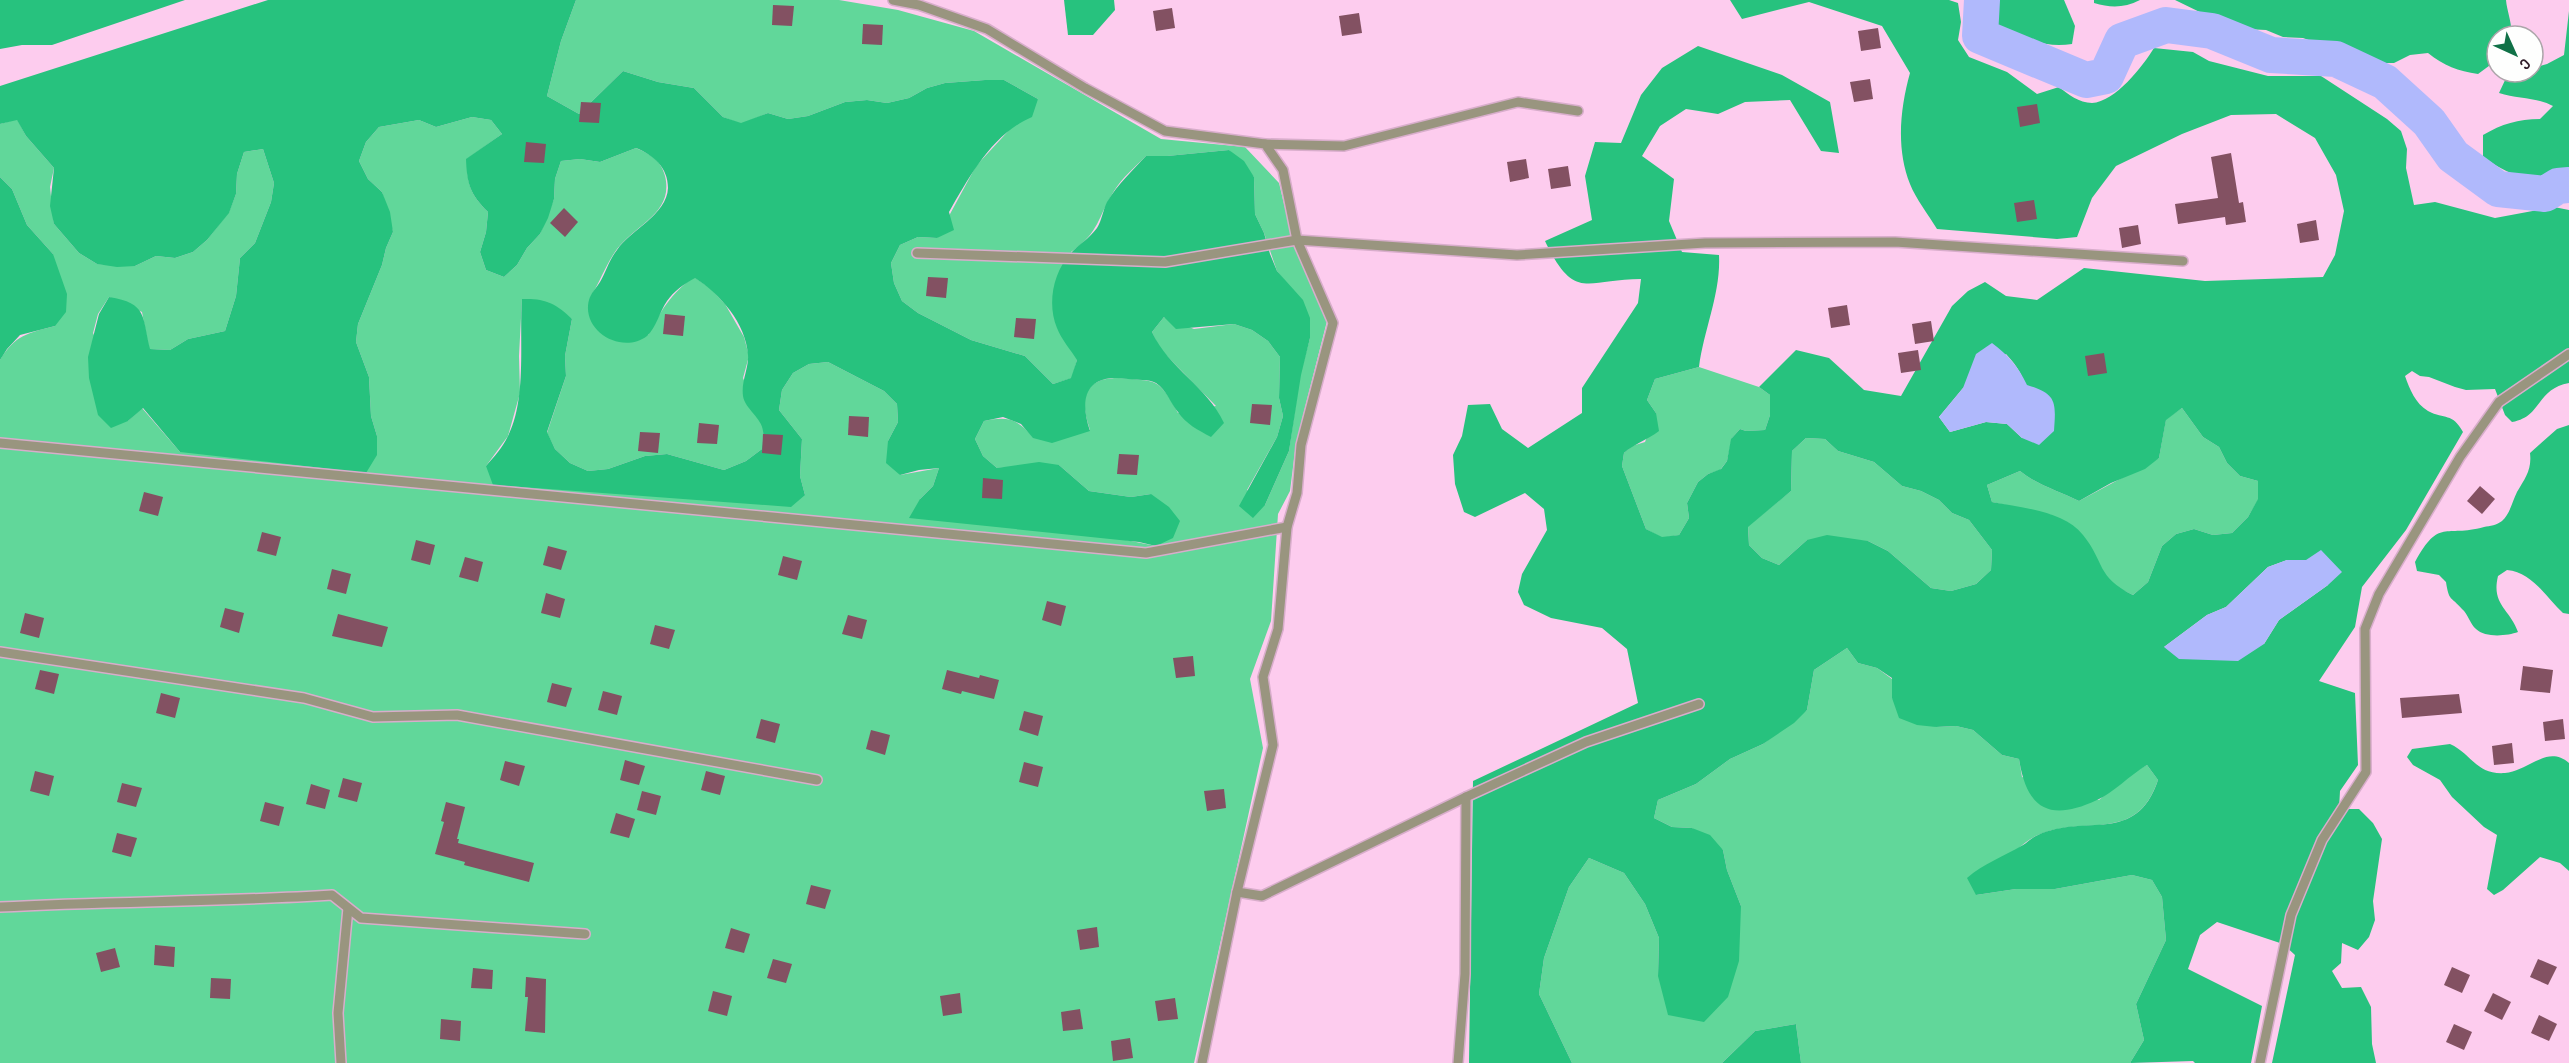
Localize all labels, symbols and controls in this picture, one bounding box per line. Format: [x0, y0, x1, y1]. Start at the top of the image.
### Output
north arrow [2485, 24, 2545, 84]
text: С [2515, 54, 2534, 73]

